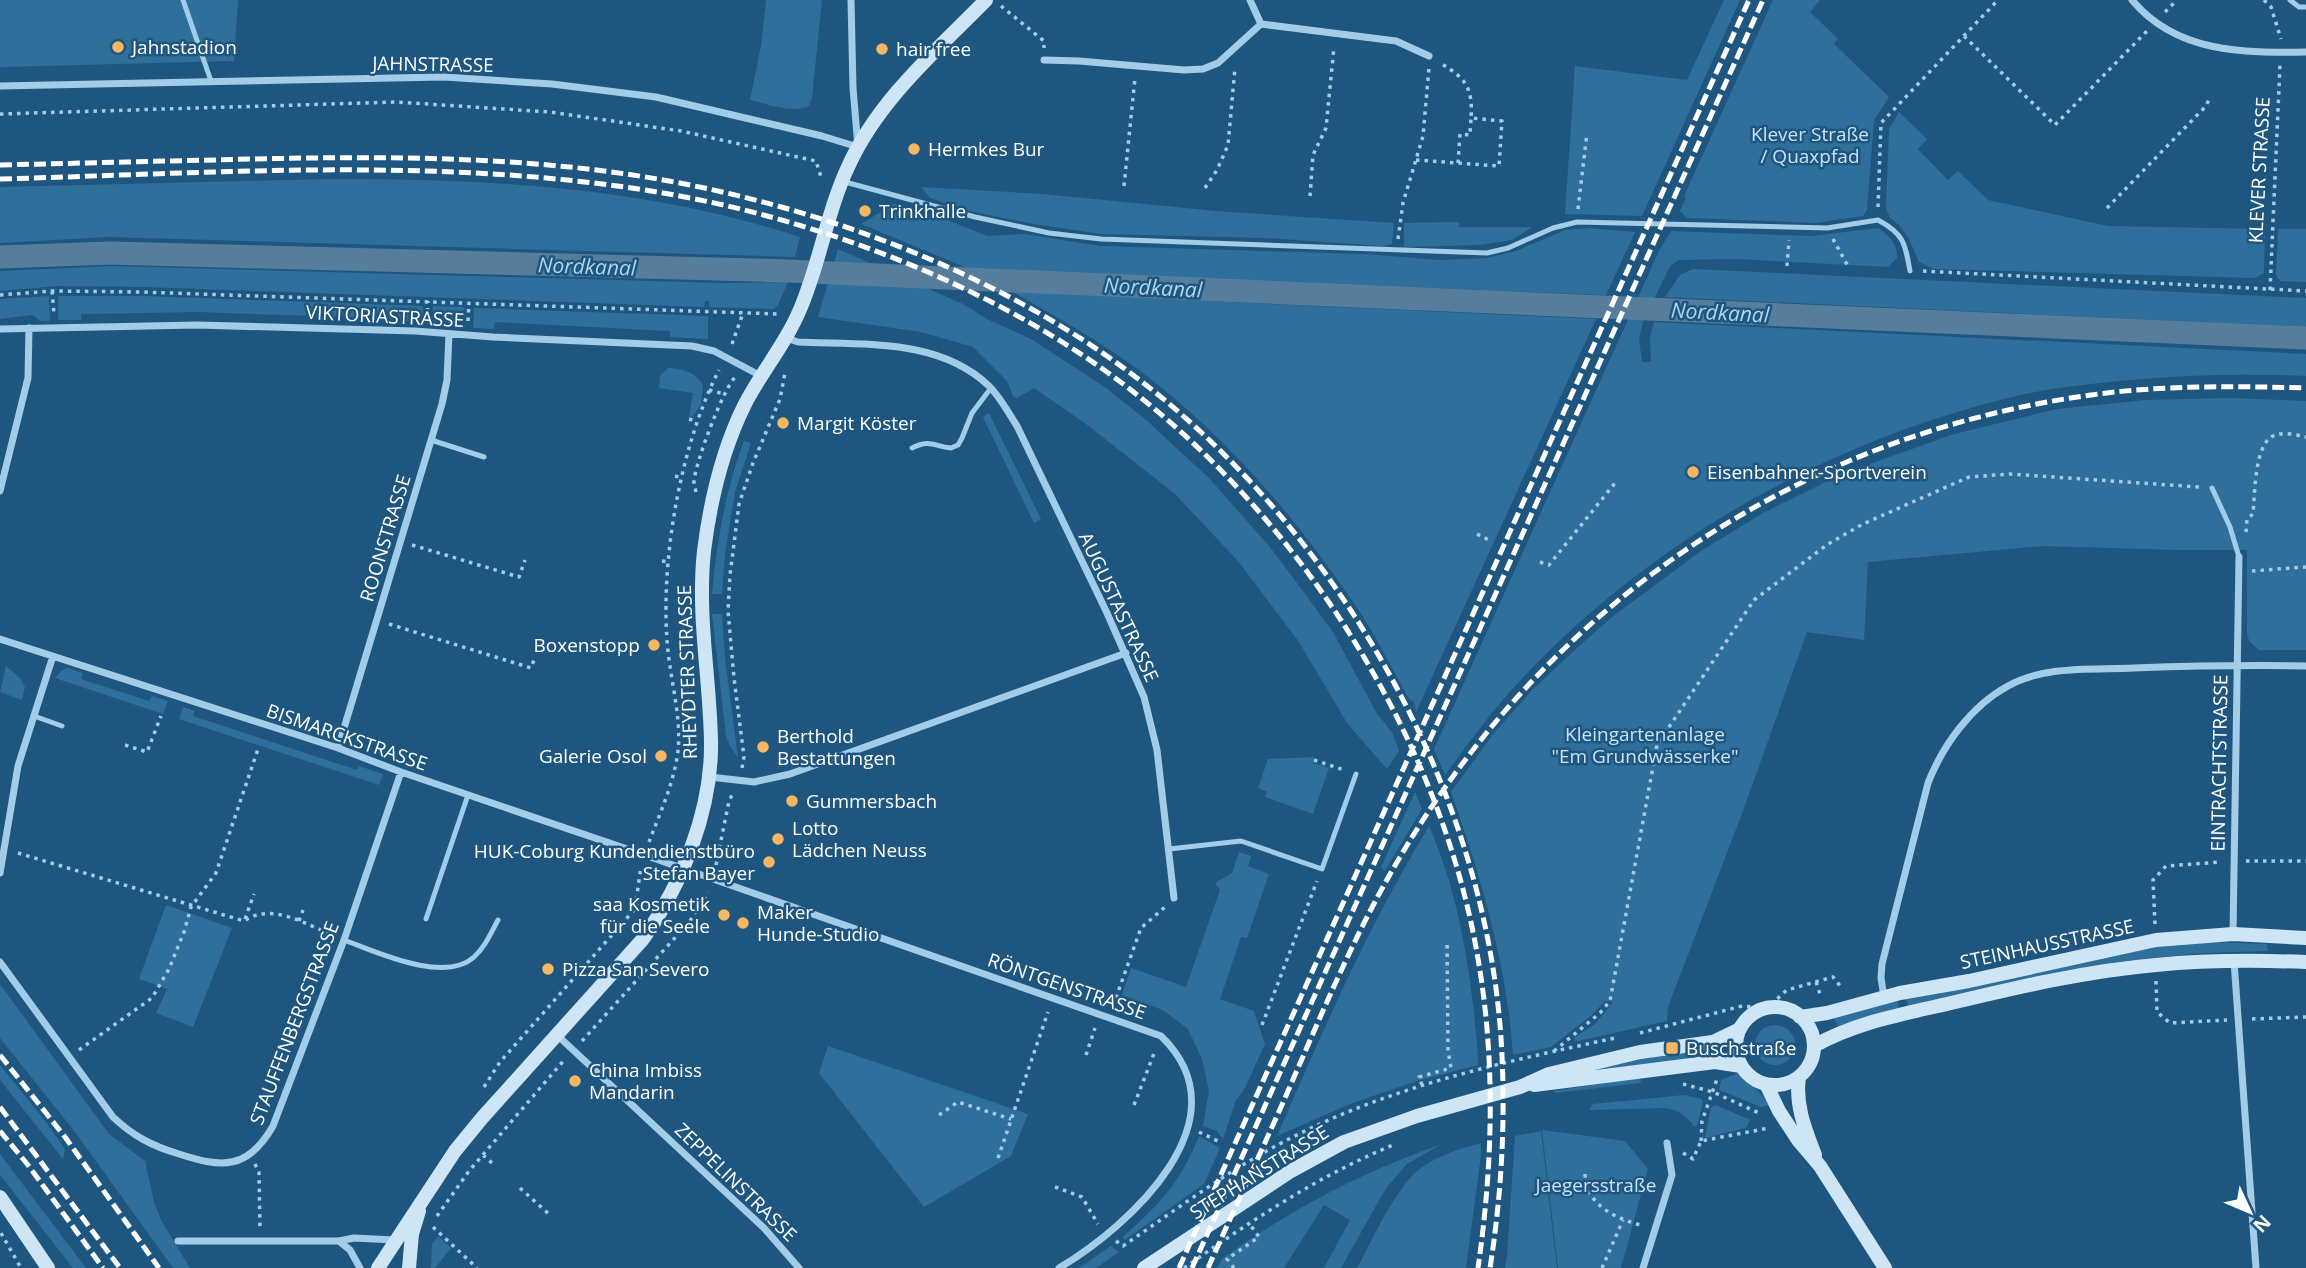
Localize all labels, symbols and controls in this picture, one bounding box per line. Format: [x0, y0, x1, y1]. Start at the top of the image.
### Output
place label: Jahnstadion [130, 34, 237, 60]
place label: hair free [896, 36, 971, 62]
marker: Jahnstadion [110, 39, 126, 55]
marker: hair free [874, 41, 890, 57]
street label: JAHNSTRASSE [370, 50, 494, 78]
street label: KLEVER STRASSE [2242, 96, 2276, 244]
park label: Klever Straße / Quaxpfad [1751, 121, 1869, 169]
place label: Hermkes Bur [928, 136, 1045, 162]
marker: Hermkes Bur [906, 141, 922, 157]
place label: Trinkhalle [879, 198, 966, 224]
marker: Trinkhalle [857, 203, 873, 219]
water label: Nordkanal [537, 250, 637, 282]
water label: Nordkanal [1103, 270, 1204, 304]
water label: Nordkanal [1670, 295, 1771, 329]
street label: VIKTORIASTRASSE [305, 299, 465, 333]
place label: Margit Köster [797, 410, 917, 436]
marker: Margit Köster [775, 415, 791, 431]
place label: Eisenbahner-Sportverein [1707, 459, 1927, 485]
marker: Eisenbahner-Sportverein [1685, 464, 1701, 480]
street label: ROONSTRASSE [353, 471, 417, 605]
street label: AUGUSTASTRASSE [1073, 528, 1165, 686]
street label: RHEYDTER STRASSE [671, 584, 703, 760]
place label: Boxenstopp [534, 632, 640, 658]
marker: Boxenstopp [646, 637, 662, 653]
street label: EINTRACHTSTRASSE [2204, 674, 2234, 852]
street label: BISMARCKSTRASSE [263, 697, 431, 777]
park label: Kleingartenanlage "Em Grundwässerke" [1551, 721, 1739, 769]
place label: Berthold Bestattungen [777, 723, 896, 771]
marker: Berthold Bestattungen [755, 739, 771, 755]
place label: Galerie Osol [539, 743, 647, 769]
marker: Galerie Osol [653, 748, 669, 764]
place label: Gummersbach [806, 788, 937, 814]
marker: Gummersbach [784, 793, 800, 809]
place label: Lotto Lädchen Neuss [792, 815, 927, 863]
marker: Lotto Lädchen Neuss [770, 831, 786, 847]
place label: HUK-Coburg Kundendienstbüro Stefan Bayer [474, 838, 755, 886]
marker: HUK-Coburg Kundendienstbüro Stefan Bayer [761, 854, 777, 870]
place label: saa Kosmetik für die Seele [593, 891, 710, 939]
place label: Maker Hunde-Studio [757, 899, 879, 947]
marker: saa Kosmetik für die Seele [716, 907, 732, 923]
street label: STEINHAUSSTRASSE [1958, 913, 2136, 975]
marker: Maker Hunde-Studio [735, 915, 751, 931]
street label: STAUFFENBERGSTRASSE [243, 918, 345, 1128]
street label: RÖNTGENSTRASSE [984, 947, 1150, 1025]
place label: Pizza San Severo [562, 956, 710, 982]
marker: Pizza San Severo [540, 961, 556, 977]
place label: Buschstraße [1686, 1035, 1796, 1061]
marker: Buschstraße [1664, 1040, 1680, 1056]
place label: China Imbiss Mandarin [589, 1057, 702, 1105]
marker: China Imbiss Mandarin [567, 1073, 583, 1089]
street label: ZEPPELINSTRASSE [669, 1117, 803, 1247]
street label: STEPHANSTRASSE [1185, 1119, 1333, 1225]
park label: Jaegersstraße [1534, 1172, 1656, 1198]
north arrow [2215, 1177, 2285, 1247]
text: N [2248, 1209, 2277, 1238]

